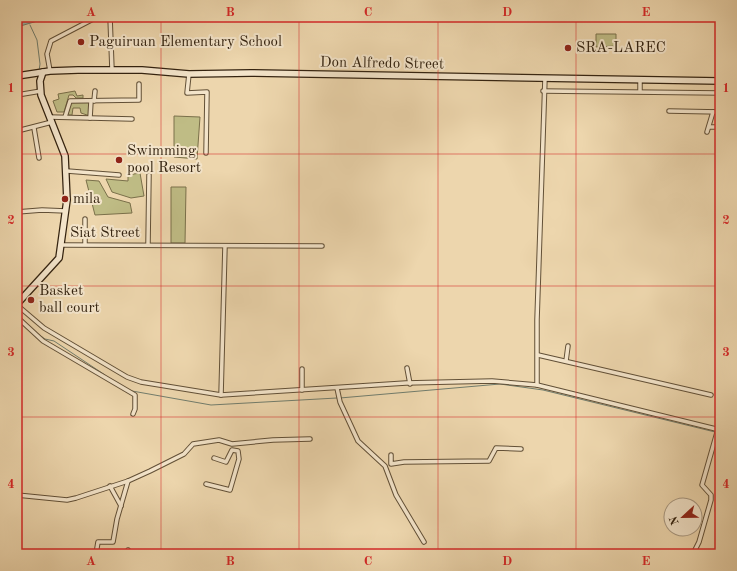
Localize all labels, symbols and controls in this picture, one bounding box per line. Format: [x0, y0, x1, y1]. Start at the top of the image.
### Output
text: A [86, 6, 96, 19]
text: B [225, 6, 235, 19]
text: C [364, 6, 372, 19]
text: D [502, 6, 512, 19]
text: E [642, 6, 651, 19]
place label: Paguiruan Elementary School [89, 35, 282, 50]
marker: Paguiruan Elementary School [76, 37, 86, 47]
place label: SRA-LAREC [576, 41, 666, 56]
marker: SRA-LAREC [563, 43, 573, 53]
street label: Don Alfredo Street [320, 55, 444, 73]
text: 1 [7, 82, 15, 95]
text: 1 [722, 82, 730, 95]
place label: Swimming pool Resort [127, 144, 201, 176]
marker: Swimming pool Resort [114, 155, 124, 165]
place label: mila [73, 192, 101, 207]
marker: mila [60, 194, 70, 204]
text: 2 [7, 214, 15, 227]
text: 2 [722, 214, 730, 227]
street label: Siat Street [70, 226, 140, 241]
place label: Basket ball court [39, 284, 100, 316]
marker: Basket ball court [26, 295, 36, 305]
text: 3 [7, 346, 15, 359]
text: 3 [722, 346, 730, 359]
text: 4 [7, 478, 15, 491]
text: 4 [722, 478, 730, 491]
north arrow [663, 497, 703, 537]
text: N [668, 514, 682, 526]
text: A [86, 555, 96, 568]
text: B [225, 555, 235, 568]
text: C [364, 555, 372, 568]
text: D [502, 555, 512, 568]
text: E [642, 555, 651, 568]

